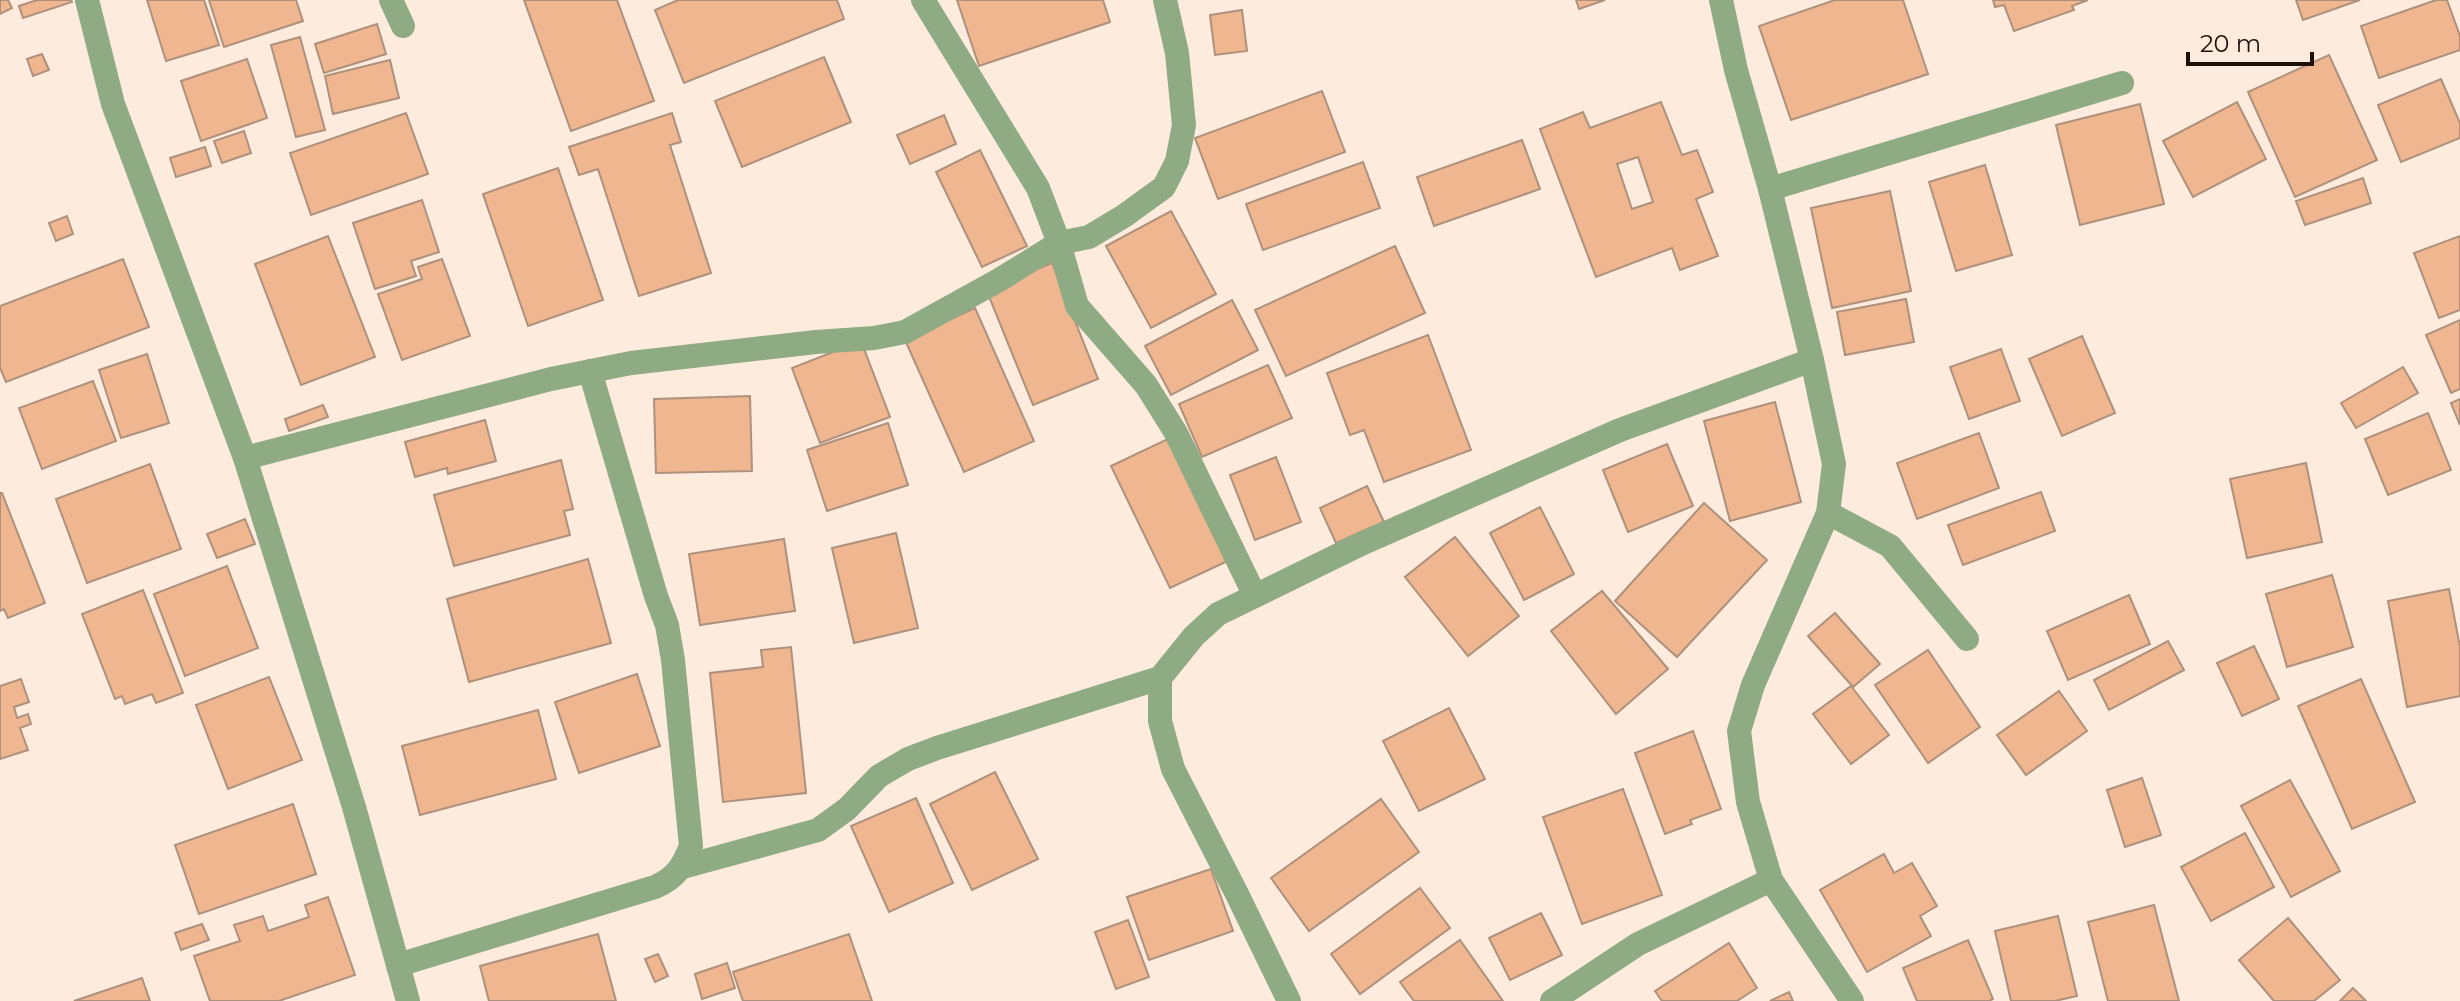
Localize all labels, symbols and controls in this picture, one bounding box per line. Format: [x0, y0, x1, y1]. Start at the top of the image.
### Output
scale bar [2188, 16, 2312, 66]
text: 20 m [2200, 29, 2261, 58]

